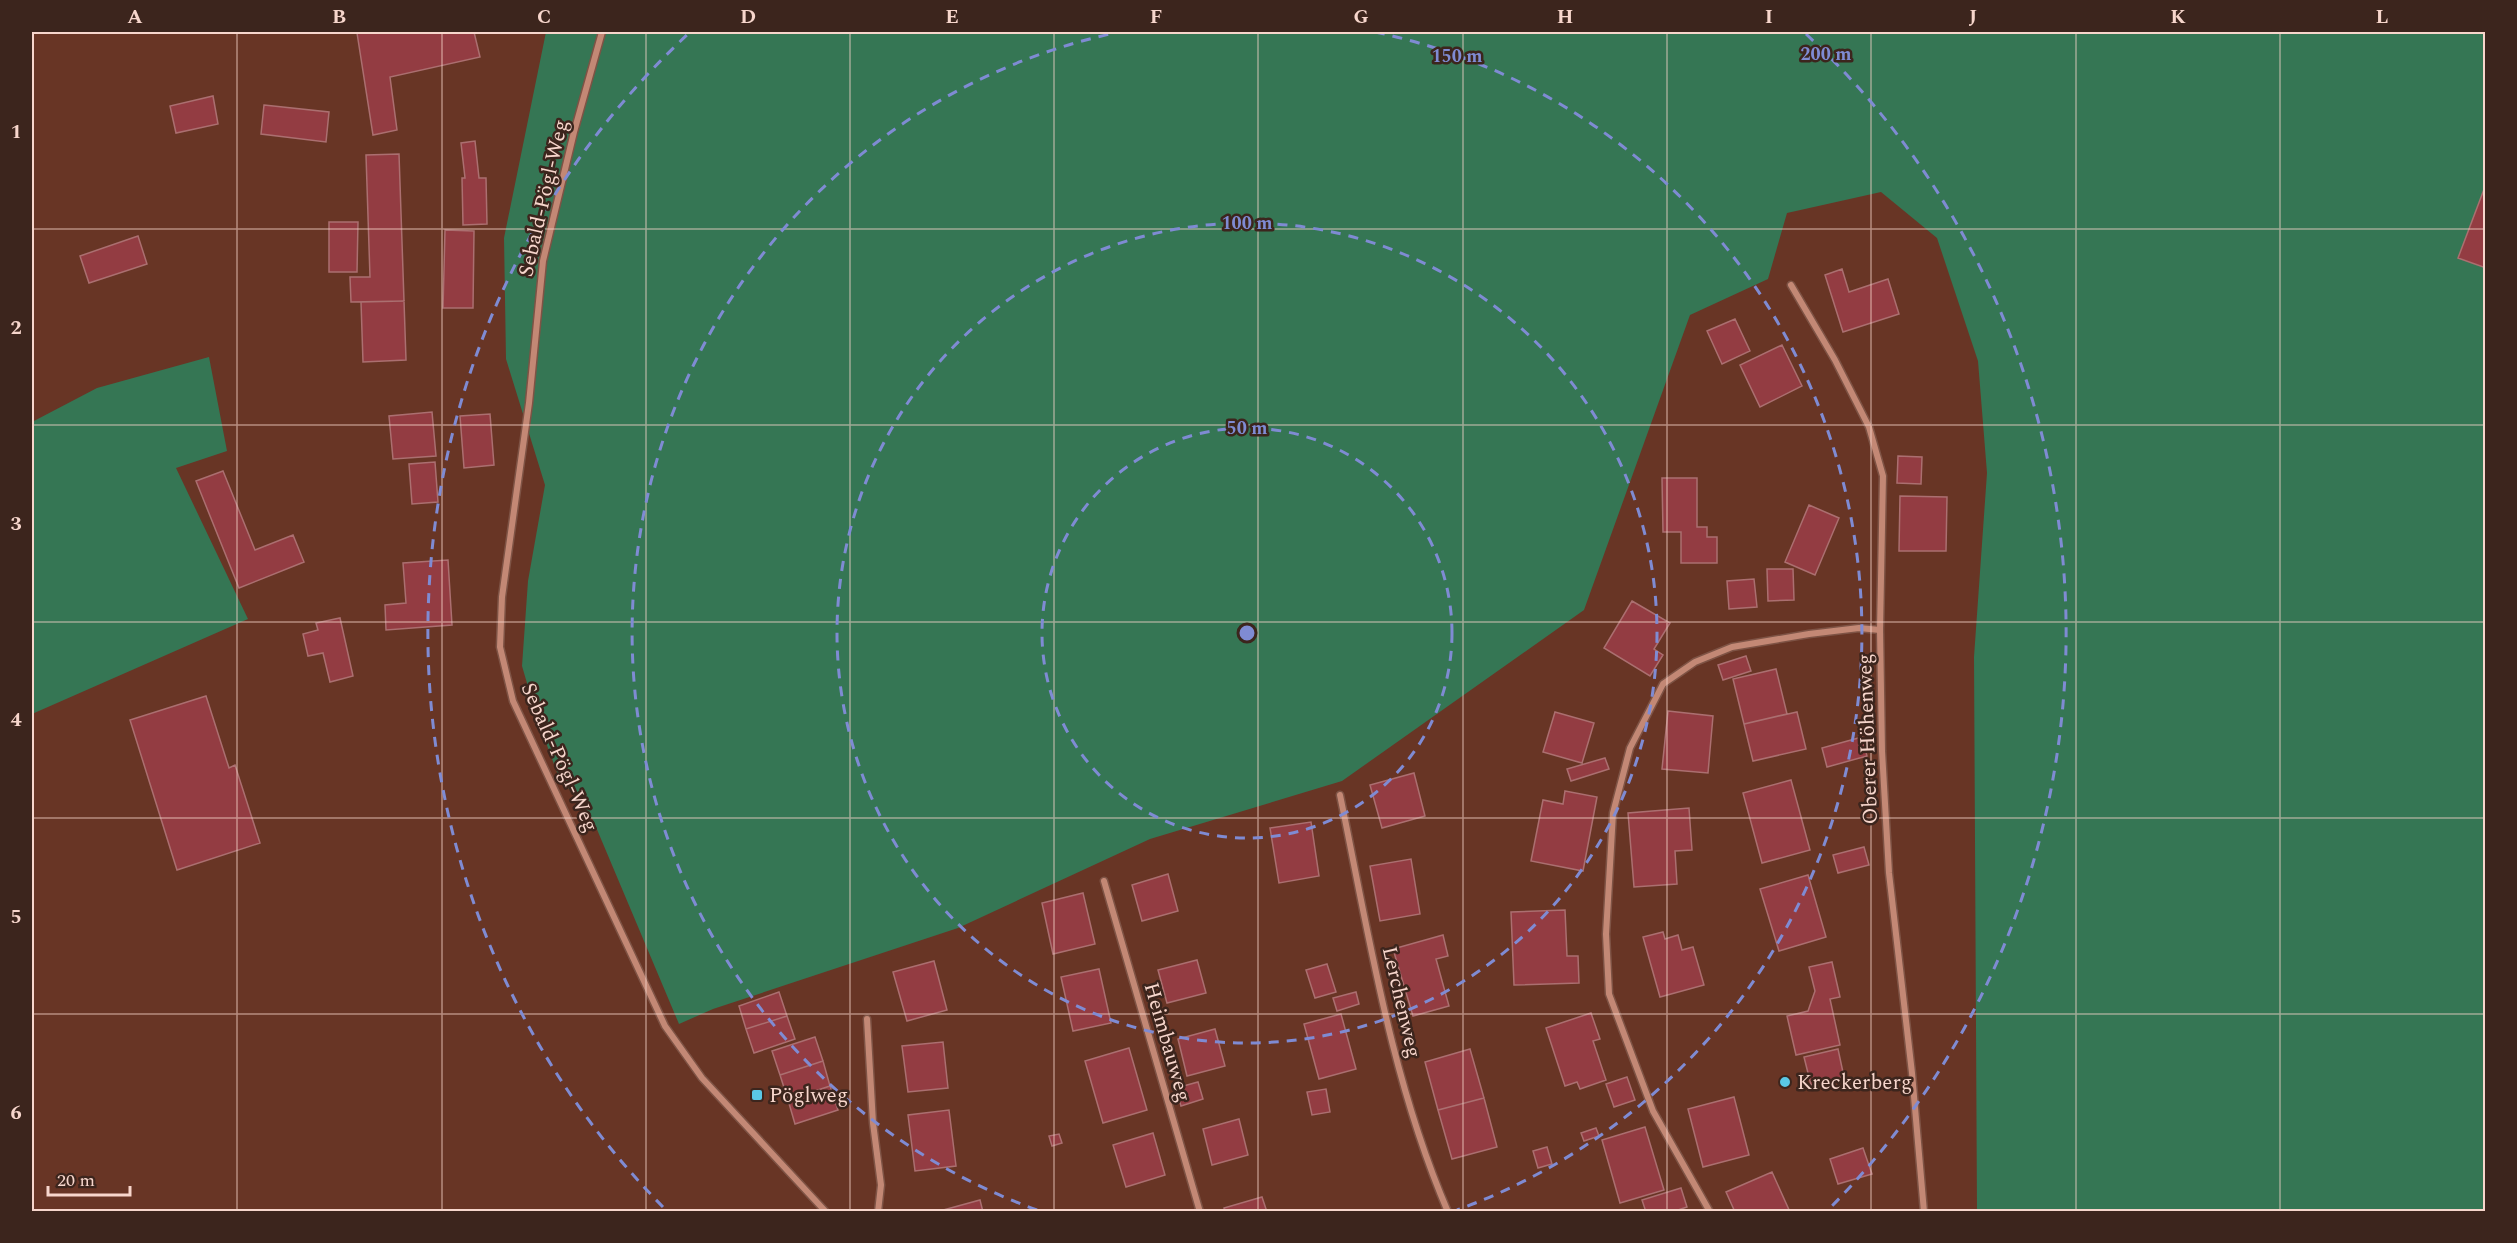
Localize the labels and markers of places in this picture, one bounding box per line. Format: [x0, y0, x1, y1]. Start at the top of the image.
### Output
centre of rings [1237, 623, 1257, 643]
place label: Kreckerberg [1797, 1067, 1912, 1099]
marker: Kreckerberg [1778, 1075, 1792, 1089]
place label: Pöglweg [769, 1080, 848, 1112]
marker: Pöglweg [750, 1088, 764, 1102]

